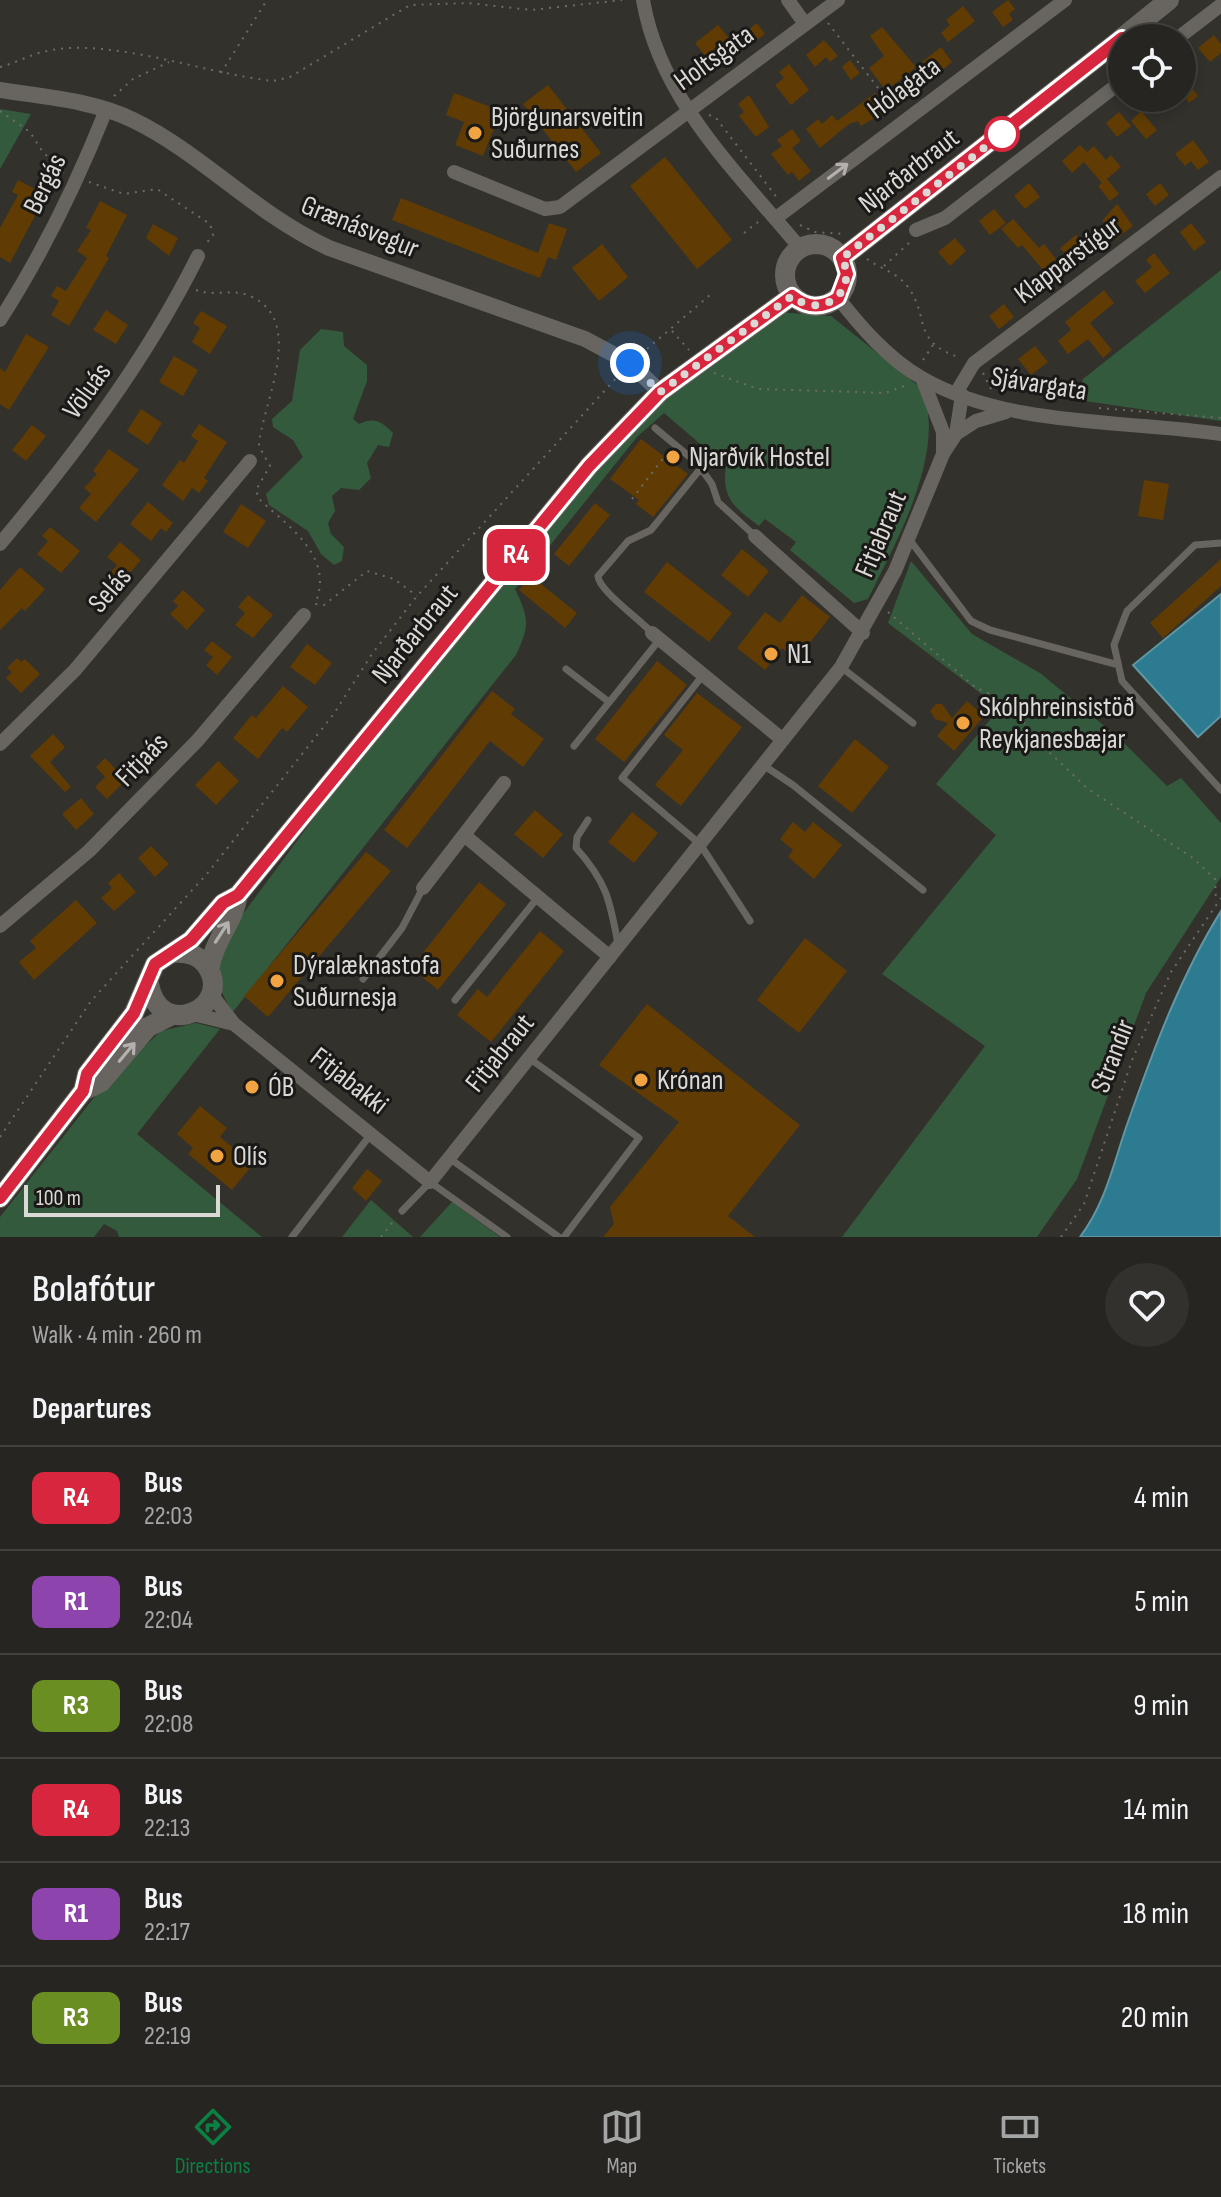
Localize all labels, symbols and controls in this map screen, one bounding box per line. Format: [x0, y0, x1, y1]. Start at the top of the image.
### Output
street label: Holtsgata [668, 18, 760, 98]
map controls [1108, 24, 1196, 112]
button: locate [1108, 24, 1196, 112]
street label: Hólagata [861, 50, 947, 126]
place label: Björgunarsveitin Suðurnes [491, 101, 643, 166]
unlabelled marker [985, 117, 1019, 151]
street label: Njarðarbraut [852, 122, 966, 220]
marker: Björgunarsveitin Suðurnes [466, 124, 484, 142]
street label: Bergás [16, 149, 74, 219]
one-way arrow [827, 163, 848, 180]
street label: Grænásvegur [296, 188, 424, 266]
street label: Klapparstígur [1008, 209, 1128, 311]
your location [610, 343, 650, 383]
street label: Völuás [56, 357, 118, 425]
street label: Sjávargata [989, 360, 1089, 408]
place label: Njarðvík Hostel [689, 441, 830, 474]
marker: Njarðvík Hostel [664, 448, 682, 466]
street label: Fitjabraut [848, 486, 914, 582]
line badge: R4 [480, 529, 552, 581]
text: R4 [503, 538, 529, 571]
street label: Selás [81, 561, 139, 619]
street label: Njarðarbraut [365, 578, 465, 690]
place label: N1 [787, 638, 811, 671]
marker: N1 [762, 645, 780, 663]
place label: Skólphreinsistöð Reykjanesbæjar [979, 691, 1135, 756]
marker: Skólphreinsistöð Reykjanesbæjar [954, 714, 972, 732]
street label: Fitjaás [109, 726, 175, 794]
one-way arrow [214, 921, 230, 944]
place label: Dýralæknastofa Suðurnesja [293, 949, 440, 1014]
marker: Dýralæknastofa Suðurnesja [268, 972, 286, 990]
street label: Fitjabraut [459, 1007, 541, 1099]
street label: Strandir [1084, 1015, 1142, 1097]
street label: Fitjabakki [304, 1040, 394, 1122]
one-way arrow [118, 1042, 136, 1063]
place label: Krónan [657, 1064, 723, 1097]
place label: ÓB [268, 1071, 294, 1104]
marker: Krónan [632, 1071, 650, 1089]
marker: ÓB [243, 1078, 261, 1096]
place label: Olís [233, 1140, 267, 1173]
marker: Olís [208, 1147, 226, 1165]
scale bar [24, 1181, 220, 1217]
text: 100 m [36, 1185, 81, 1212]
button: heart [1105, 1263, 1189, 1347]
text: Bolafótur [32, 1267, 155, 1312]
text: Walk · 4 min · 260 m [32, 1320, 202, 1351]
text: Departures [32, 1391, 152, 1427]
text: Bus [144, 1465, 183, 1501]
text: 4 min [1134, 1480, 1189, 1516]
text: R4 [63, 1481, 89, 1514]
text: 22:03 [144, 1501, 193, 1532]
text: Bus [144, 1569, 183, 1605]
text: 5 min [1135, 1584, 1189, 1620]
text: R1 [64, 1585, 88, 1618]
text: 22:04 [144, 1605, 193, 1636]
text: Bus [144, 1673, 183, 1709]
text: 9 min [1133, 1688, 1189, 1724]
text: R3 [63, 1689, 89, 1722]
text: 22:08 [144, 1709, 193, 1740]
text: Bus [144, 1777, 183, 1813]
text: 14 min [1124, 1792, 1189, 1828]
text: R4 [63, 1793, 89, 1826]
text: 22:13 [144, 1813, 190, 1844]
text: Bus [144, 1881, 183, 1917]
text: 18 min [1123, 1896, 1189, 1932]
text: R1 [64, 1897, 88, 1930]
text: 22:17 [144, 1917, 190, 1948]
text: Bus [144, 1985, 183, 2021]
text: 20 min [1121, 2000, 1189, 2036]
text: R3 [63, 2001, 89, 2034]
text: 22:19 [144, 2021, 191, 2052]
tab: Directions [175, 2105, 250, 2180]
tab: Map [600, 2105, 644, 2180]
tab: Tickets [993, 2105, 1046, 2180]

